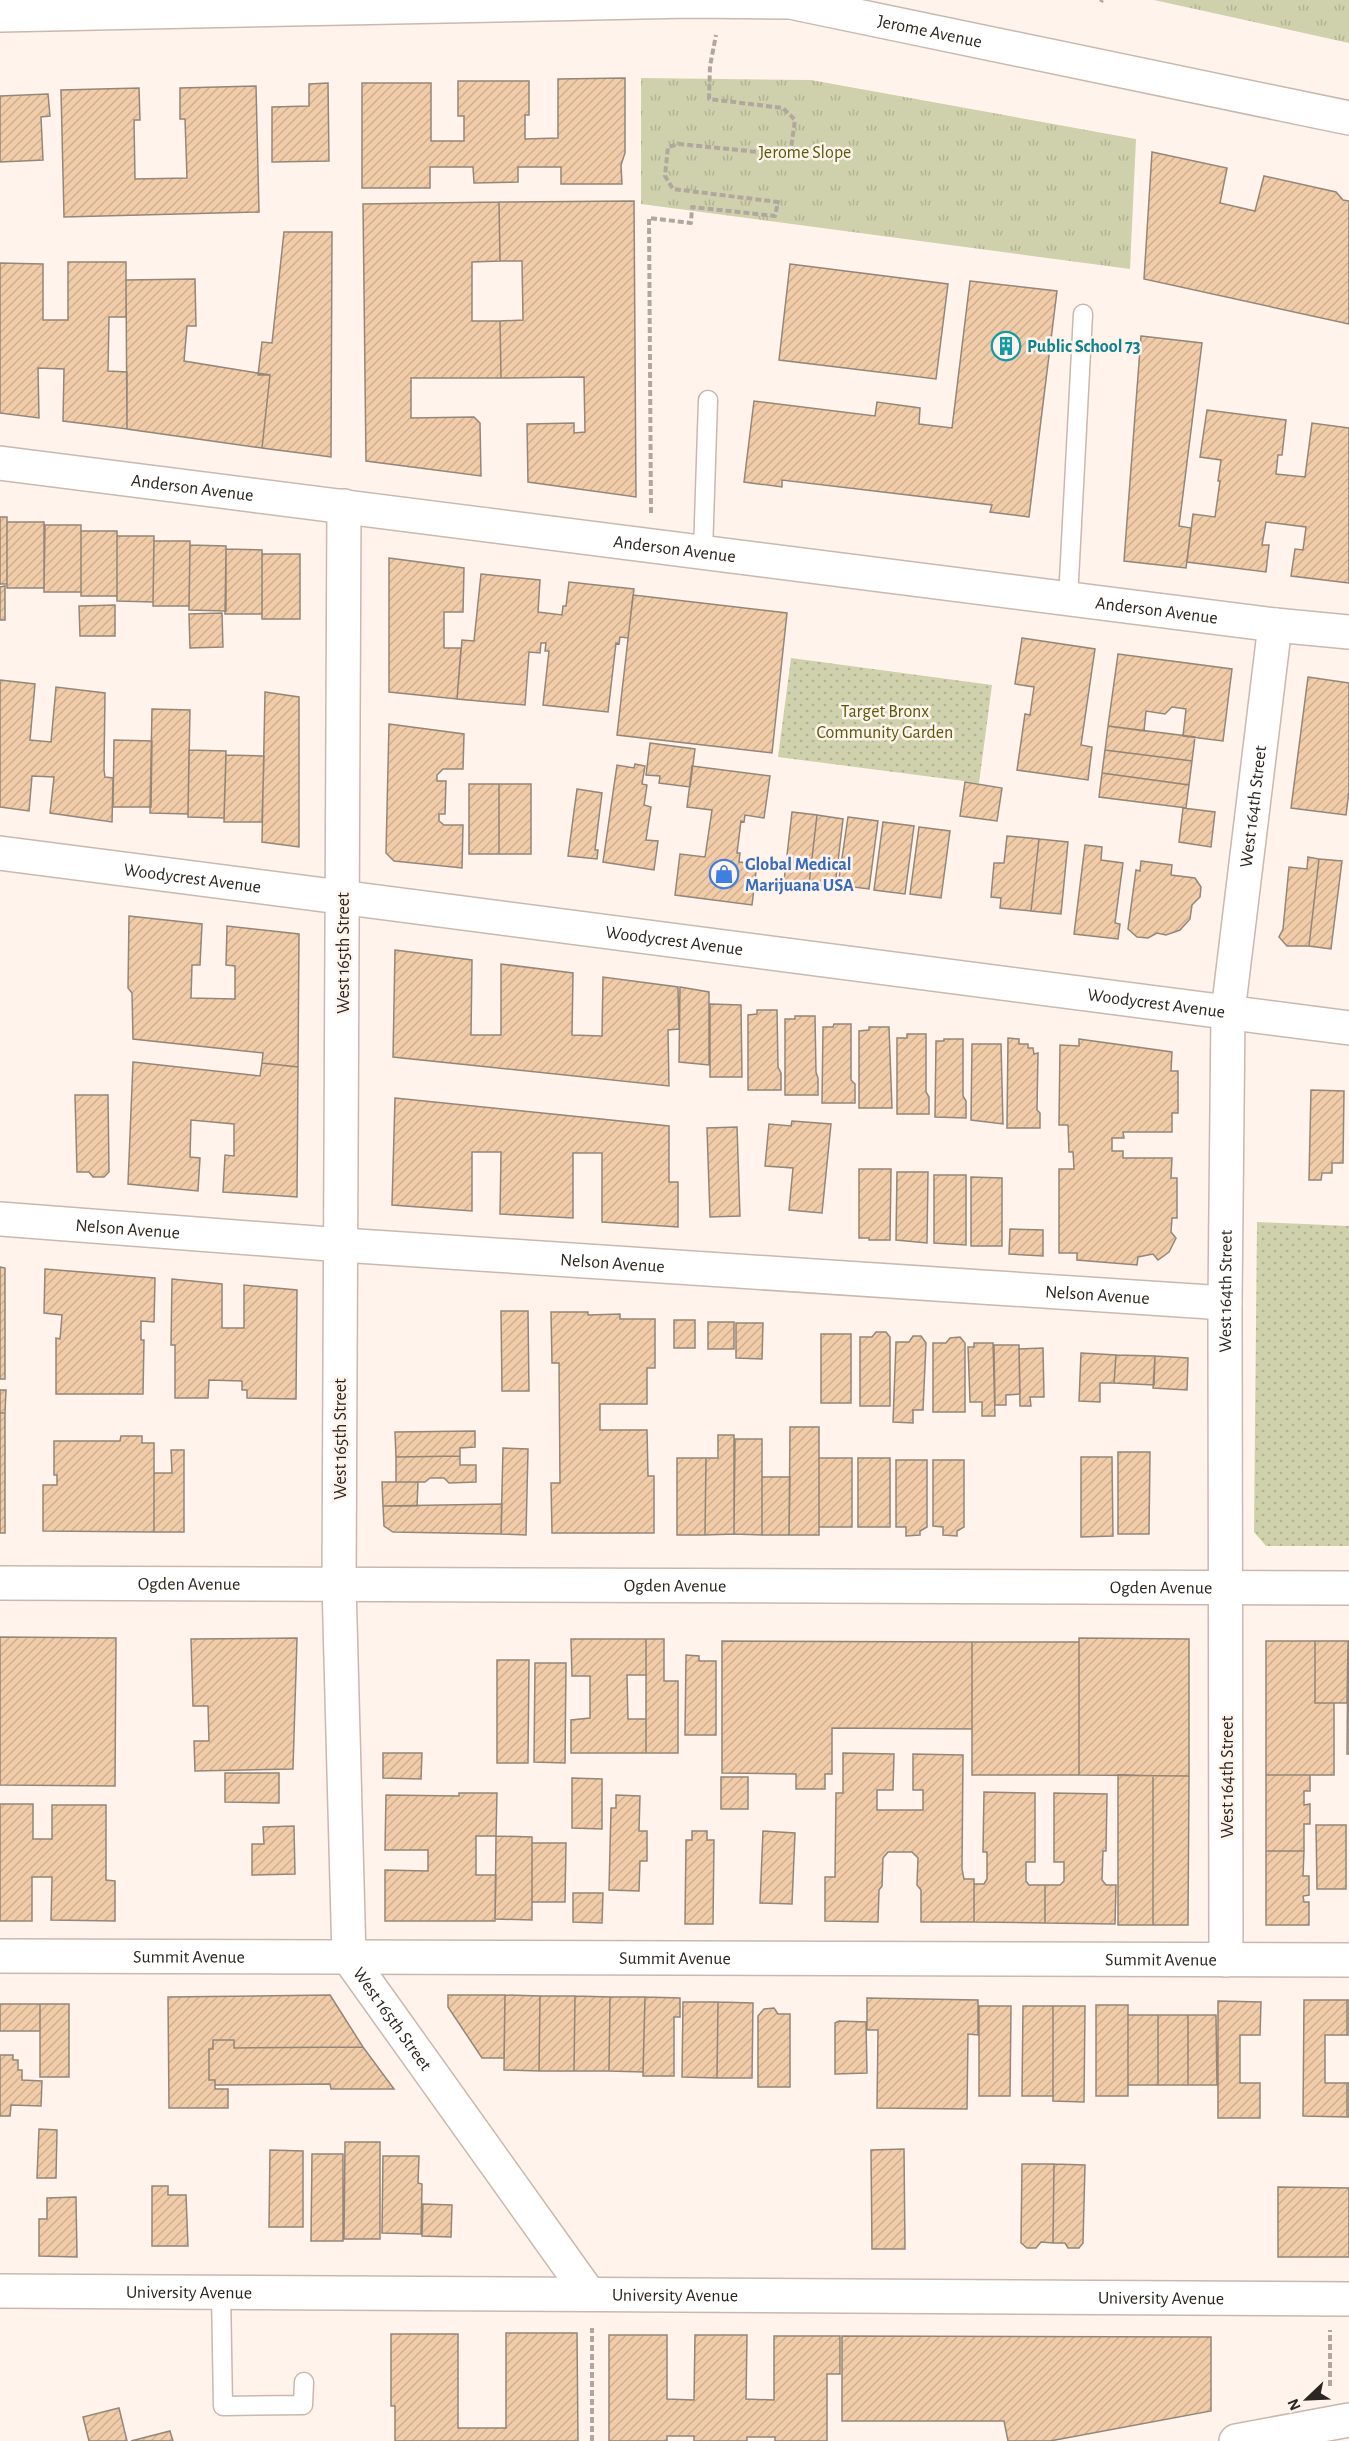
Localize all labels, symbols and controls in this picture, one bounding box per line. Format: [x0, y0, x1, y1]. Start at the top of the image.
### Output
street label: Jerome Avenue [876, 12, 984, 52]
park label: Jerome Slope [759, 144, 851, 162]
building icon: Public School 73 [990, 330, 1022, 362]
place label: Public School 73 [1027, 338, 1141, 356]
street label: Anderson Avenue [130, 472, 255, 505]
street label: Anderson Avenue [612, 533, 737, 566]
street label: Anderson Avenue [1094, 594, 1219, 628]
park label: Target Bronx Community Garden [817, 703, 953, 742]
street label: West 164th Street [1238, 744, 1270, 869]
place label: Global Medical Marijuana USA [745, 856, 854, 895]
shop icon: Global Medical Marijuana USA [708, 858, 740, 890]
street label: Woodycrest Avenue [122, 861, 262, 897]
street label: West 165th Street [335, 892, 353, 1014]
street label: Woodycrest Avenue [604, 924, 744, 959]
street label: Woodycrest Avenue [1086, 986, 1226, 1022]
street label: Nelson Avenue [75, 1217, 181, 1243]
street label: West 164th Street [1217, 1229, 1236, 1352]
street label: Nelson Avenue [559, 1251, 665, 1276]
street label: Nelson Avenue [1044, 1283, 1150, 1308]
street label: West 165th Street [332, 1378, 350, 1500]
street label: Ogden Avenue [138, 1576, 240, 1594]
street label: Ogden Avenue [624, 1577, 726, 1596]
street label: Ogden Avenue [1110, 1579, 1212, 1597]
street label: West 164th Street [1219, 1715, 1237, 1838]
street label: Summit Avenue [133, 1948, 245, 1967]
street label: Summit Avenue [619, 1950, 731, 1968]
street label: Summit Avenue [1105, 1951, 1217, 1970]
street label: West 165th Street [349, 1965, 435, 2074]
street label: University Avenue [126, 2284, 252, 2302]
street label: University Avenue [612, 2287, 738, 2305]
street label: University Avenue [1098, 2290, 1224, 2308]
north arrow [1277, 2369, 1337, 2429]
text: N [1285, 2396, 1304, 2413]

